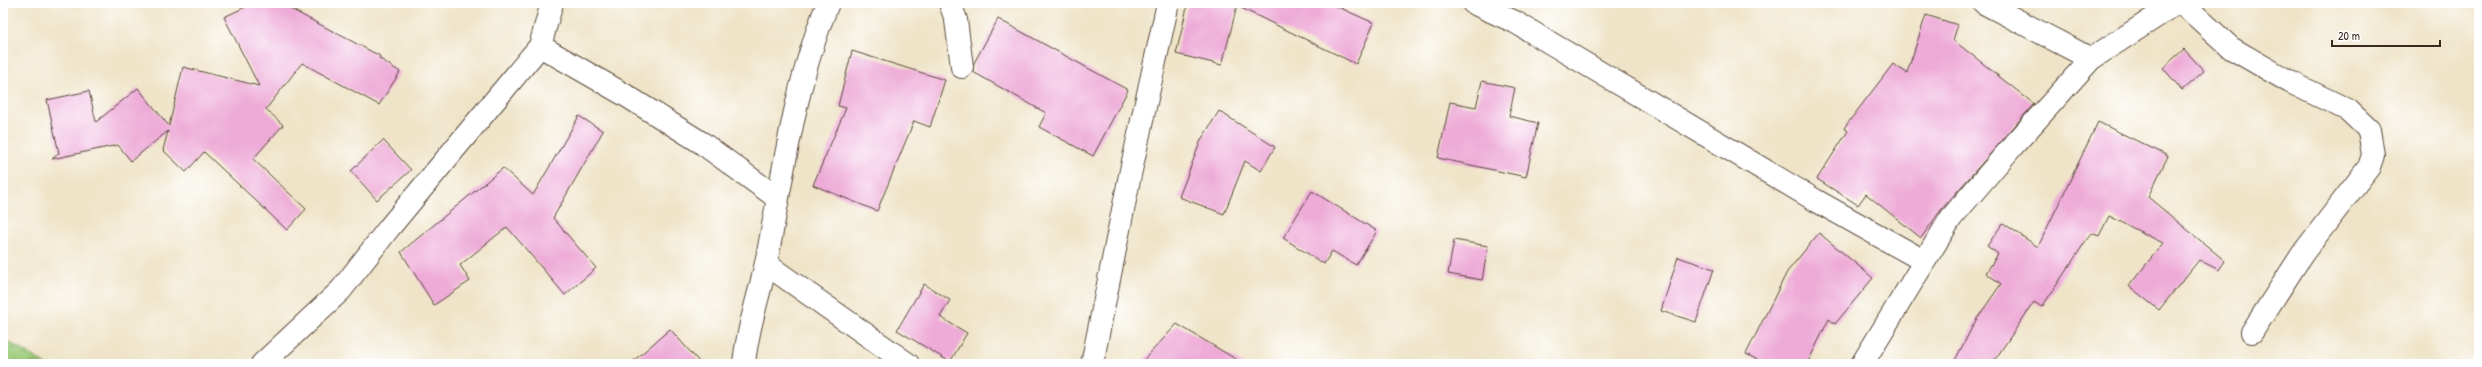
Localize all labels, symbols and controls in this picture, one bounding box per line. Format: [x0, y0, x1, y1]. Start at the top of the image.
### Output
scale bar [2332, 22, 2440, 48]
text: 20 m [2338, 27, 2360, 44]

